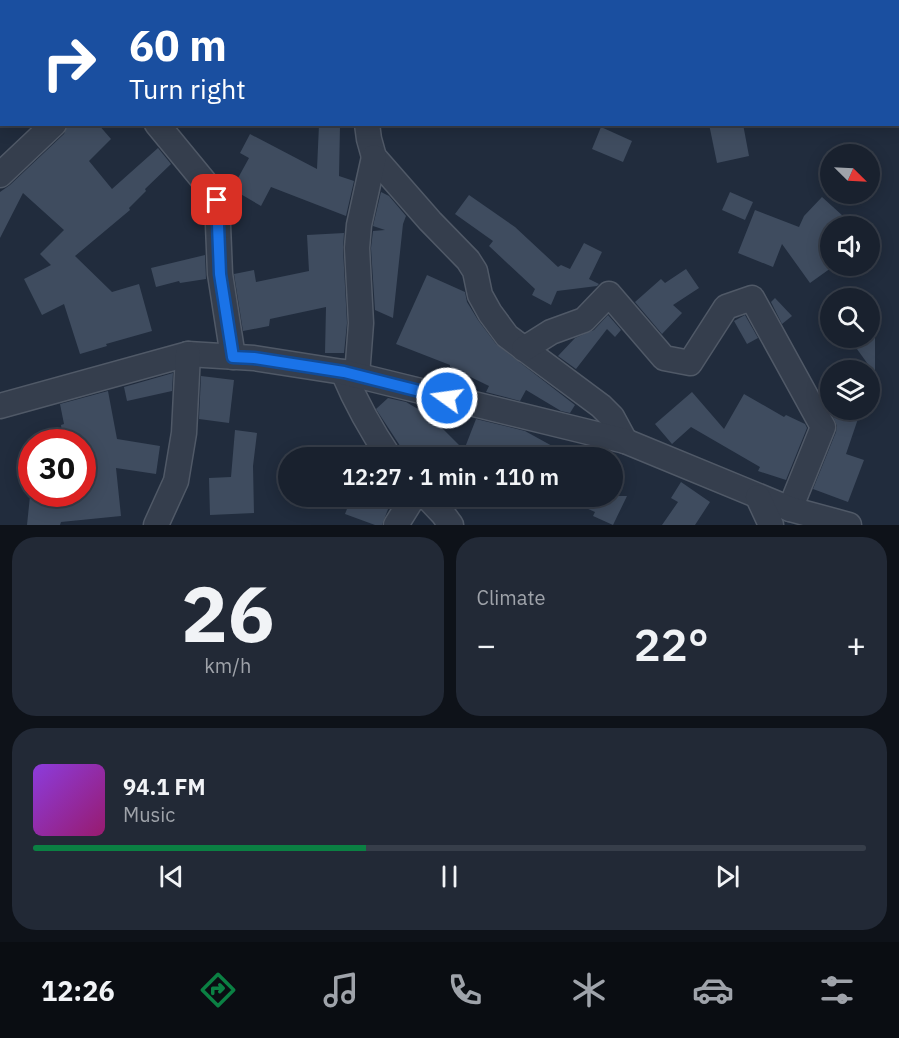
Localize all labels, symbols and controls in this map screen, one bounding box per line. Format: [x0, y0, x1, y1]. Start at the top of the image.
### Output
text: 60 m [129, 18, 227, 73]
icon: right [30, 24, 108, 102]
text: Turn right [129, 71, 246, 106]
north arrow [820, 144, 880, 204]
map controls [820, 144, 880, 420]
pin [191, 174, 242, 225]
icon: arrive [200, 183, 233, 216]
button: sound [820, 216, 880, 276]
button: search [820, 288, 880, 348]
button: layers [820, 360, 880, 420]
position arrow [415, 366, 479, 430]
speed limit sign: 30 [18, 429, 96, 507]
text: 12:27 · 1 min · 110 m [342, 462, 559, 491]
text: 26 [181, 562, 275, 663]
text: Climate [477, 584, 545, 611]
text: 22° [634, 615, 709, 673]
text: − [477, 623, 496, 666]
text: + [846, 623, 866, 666]
text: km/h [204, 652, 251, 679]
text: 94.1 FM [123, 772, 206, 801]
text: Music [123, 801, 175, 828]
icon: previous [155, 860, 188, 893]
icon: pause [433, 860, 466, 893]
icon: next [711, 860, 744, 893]
icon: directions [197, 969, 239, 1011]
icon: music [320, 969, 362, 1011]
icon: phone [444, 969, 486, 1011]
icon: climate [568, 969, 610, 1011]
icon: car [692, 969, 734, 1011]
icon: filters [816, 969, 858, 1011]
text: 12:26 [41, 973, 115, 1008]

